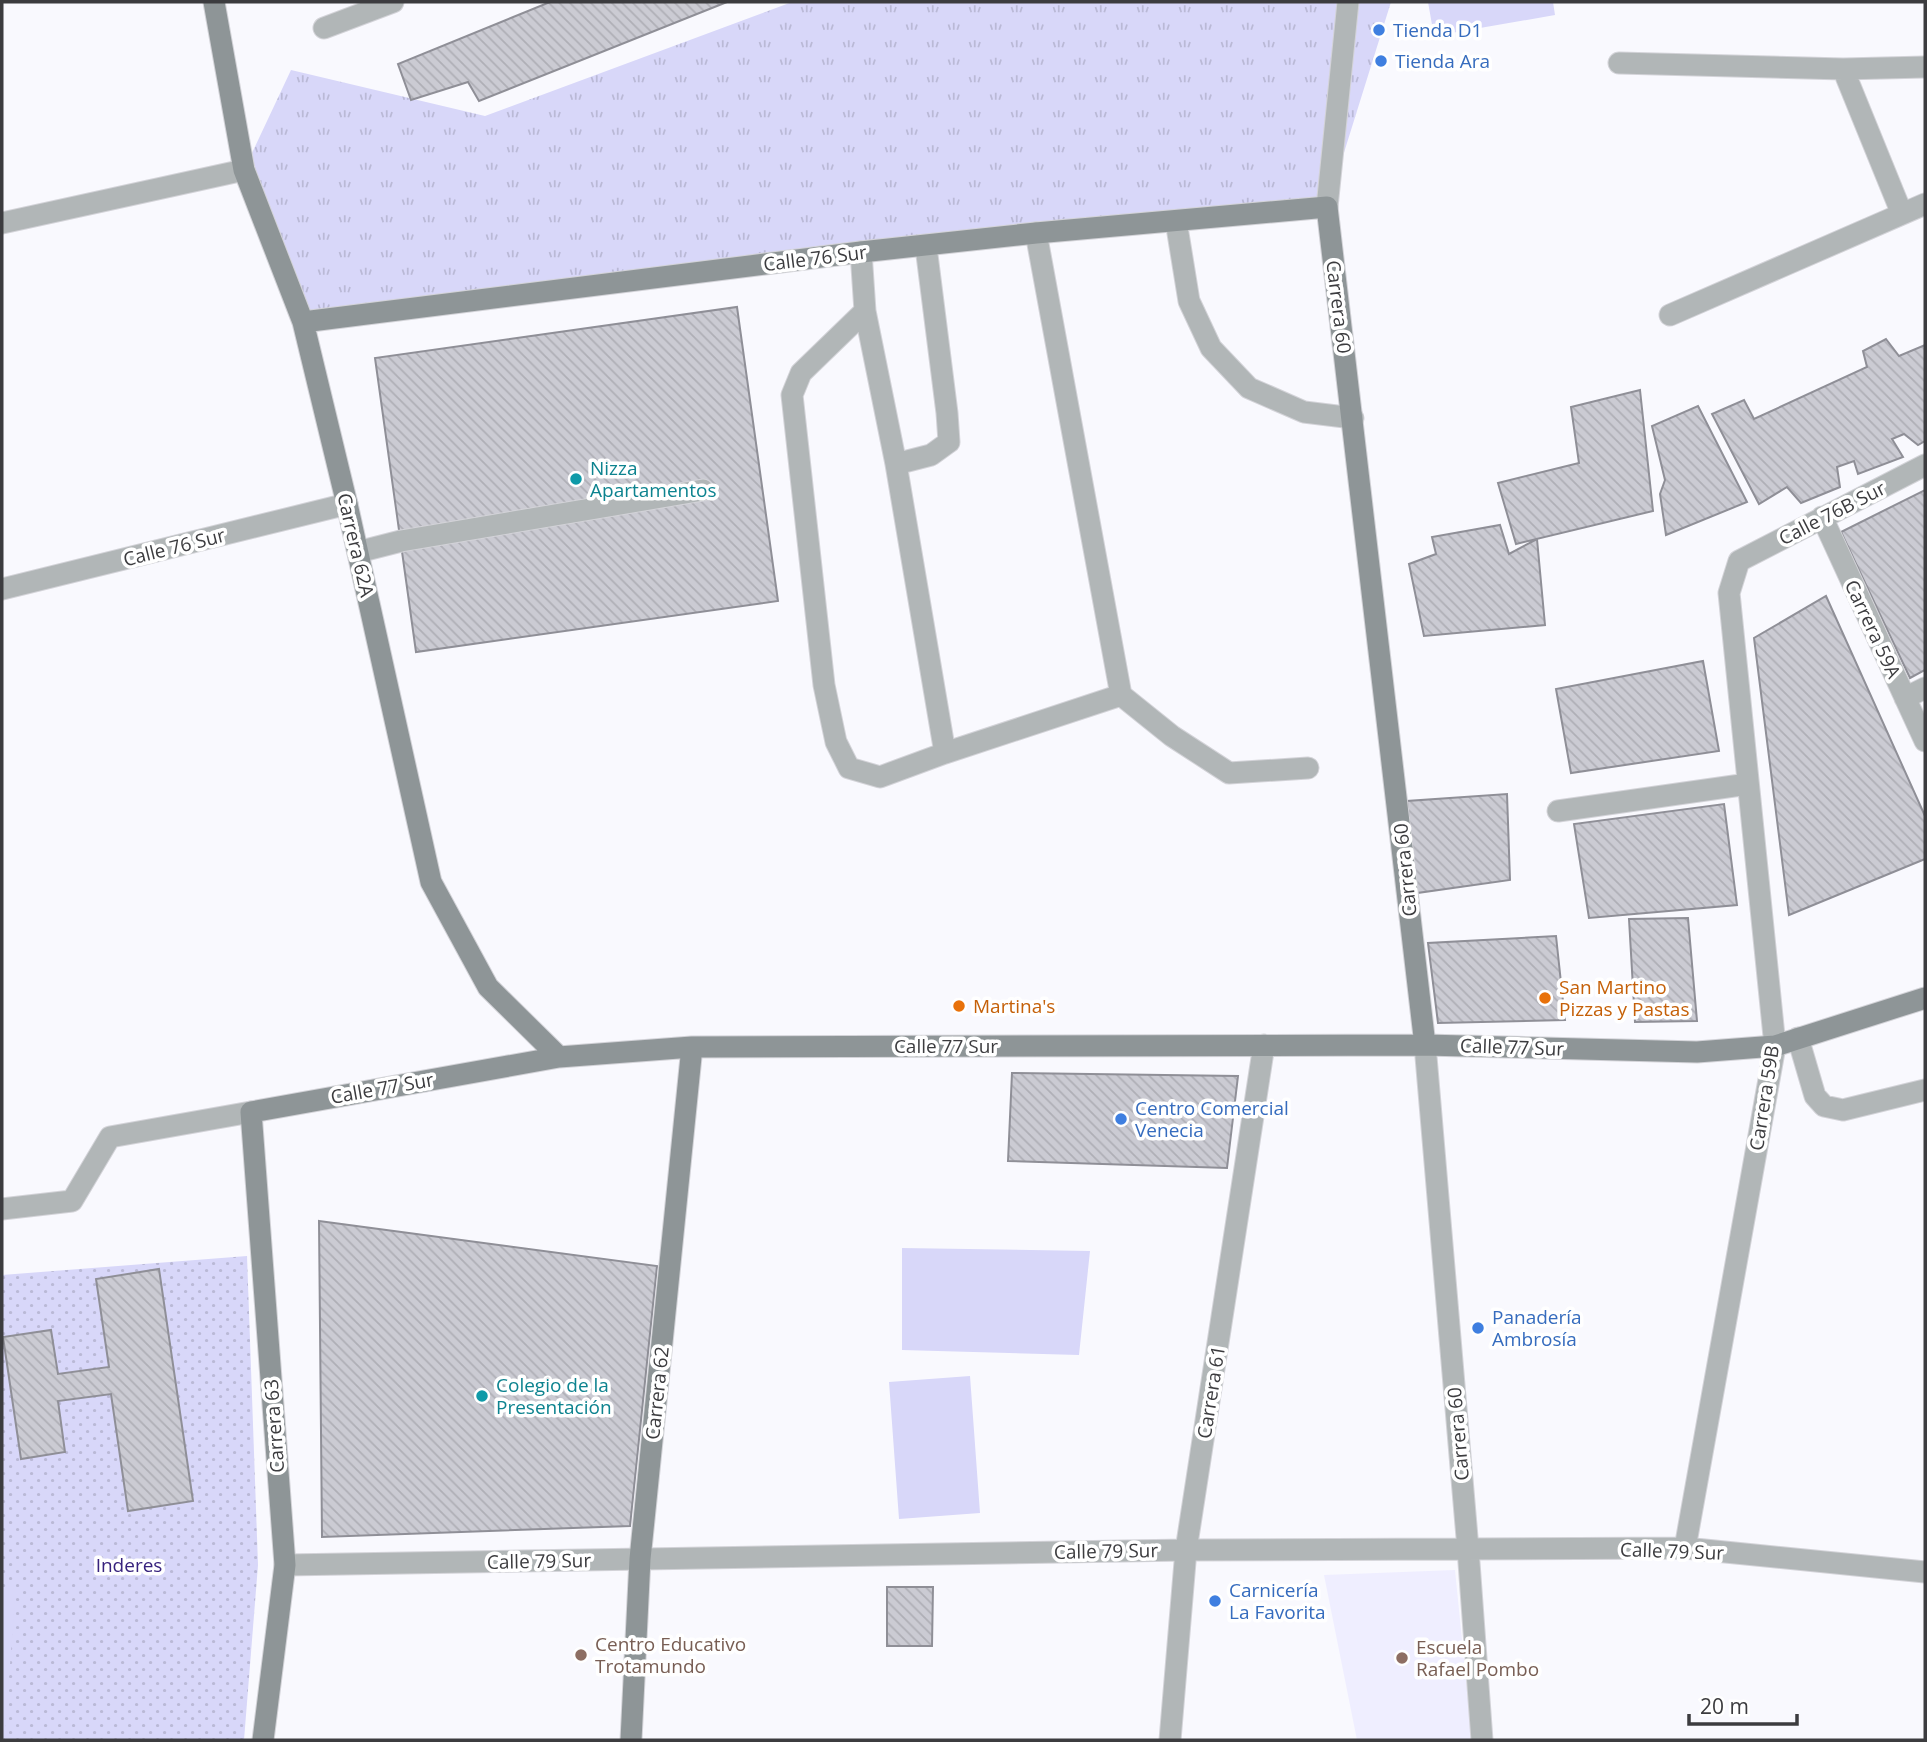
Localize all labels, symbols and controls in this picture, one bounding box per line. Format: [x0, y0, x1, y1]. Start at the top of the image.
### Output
place label: Tienda D1 [1393, 17, 1482, 43]
marker: Tienda D1 [1371, 22, 1387, 38]
place label: Tienda Ara [1395, 48, 1490, 74]
marker: Tienda Ara [1373, 53, 1389, 69]
street label: Calle 76 Sur [762, 239, 869, 277]
street label: Carrera 60 [1320, 259, 1358, 355]
place label: Nizza Apartamentos [590, 455, 716, 503]
marker: Nizza Apartamentos [568, 471, 584, 487]
street label: Calle 76B Sur [1774, 475, 1890, 551]
street label: Carrera 62A [331, 491, 381, 599]
street label: Calle 76 Sur [120, 522, 228, 572]
street label: Carrera 59A [1839, 576, 1907, 682]
street label: Carrera 60 [1387, 822, 1423, 918]
place label: San Martino Pizzas y Pastas [1559, 974, 1689, 1022]
marker: San Martino Pizzas y Pastas [1537, 990, 1553, 1006]
place label: Martina's [973, 993, 1055, 1019]
marker: Martina's [951, 998, 967, 1014]
street label: Calle 77 Sur [1459, 1032, 1565, 1062]
street label: Calle 77 Sur [894, 1033, 998, 1059]
street label: Carrera 59B [1743, 1044, 1785, 1152]
street label: Calle 77 Sur [328, 1066, 436, 1110]
place label: Centro Comercial Venecia [1135, 1095, 1289, 1143]
marker: Centro Comercial Venecia [1113, 1111, 1129, 1127]
place label: Panadería Ambrosía [1492, 1304, 1582, 1352]
marker: Panadería Ambrosía [1470, 1320, 1486, 1336]
street label: Carrera 61 [1191, 1344, 1231, 1440]
street label: Carrera 62 [639, 1345, 675, 1441]
place label: Colegio de la Presentación [496, 1372, 612, 1420]
street label: Carrera 63 [258, 1378, 290, 1474]
street label: Carrera 60 [1441, 1386, 1475, 1482]
marker: Colegio de la Presentación [474, 1388, 490, 1404]
street label: Calle 79 Sur [1619, 1536, 1725, 1566]
street label: Calle 79 Sur [1054, 1537, 1159, 1565]
street label: Calle 79 Sur [487, 1547, 592, 1575]
park label: Inderes [96, 1552, 162, 1578]
place label: Carnicería La Favorita [1229, 1577, 1326, 1625]
marker: Carnicería La Favorita [1207, 1593, 1223, 1609]
place label: Centro Educativo Trotamundo [595, 1631, 746, 1679]
place label: Escuela Rafael Pombo [1416, 1634, 1539, 1682]
marker: Centro Educativo Trotamundo [573, 1647, 589, 1663]
marker: Escuela Rafael Pombo [1394, 1650, 1410, 1666]
scale bar [1689, 1682, 1798, 1726]
text: 20 m [1700, 1692, 1749, 1720]

